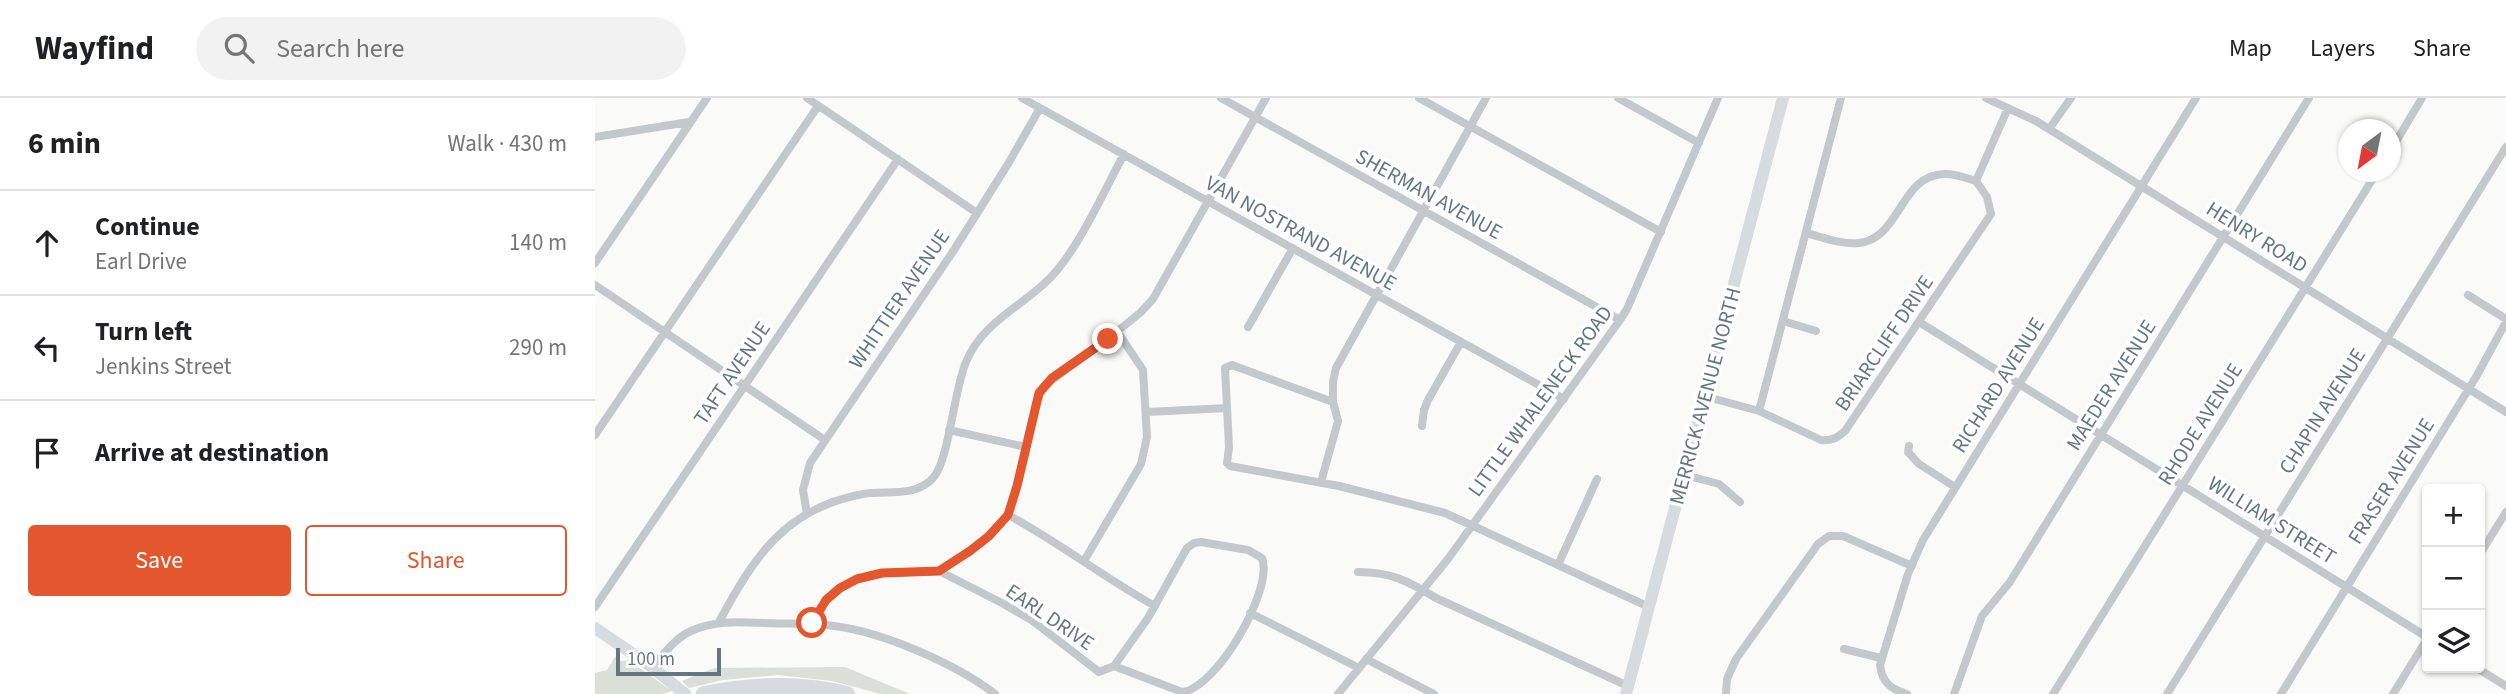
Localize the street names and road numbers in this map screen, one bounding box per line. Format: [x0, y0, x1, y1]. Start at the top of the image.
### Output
street label: SHERMAN AVENUE [1350, 141, 1508, 247]
street label: VAN NOSTRAND AVENUE [1200, 168, 1402, 298]
street label: HENRY ROAD [2201, 194, 2313, 280]
street label: WHITTIER AVENUE [841, 223, 957, 375]
street label: BRIARCLIFF DRIVE [1827, 269, 1941, 417]
street label: MERRICK AVENUE NORTH [1662, 284, 1748, 508]
street label: LITTLE WHALENECK ROAD [1460, 299, 1620, 503]
street label: RICHARD AVENUE [1944, 311, 2052, 459]
street label: MAEDER AVENUE [2059, 314, 2163, 456]
street label: TAFT AVENUE [686, 315, 778, 431]
street label: CHAPIN AVENUE [2271, 342, 2373, 480]
street label: RHODE AVENUE [2150, 357, 2250, 491]
street label: FRASER AVENUE [2340, 412, 2442, 550]
street label: WILLIAM STREET [2202, 469, 2342, 571]
street label: EARL DRIVE [1000, 576, 1100, 658]

